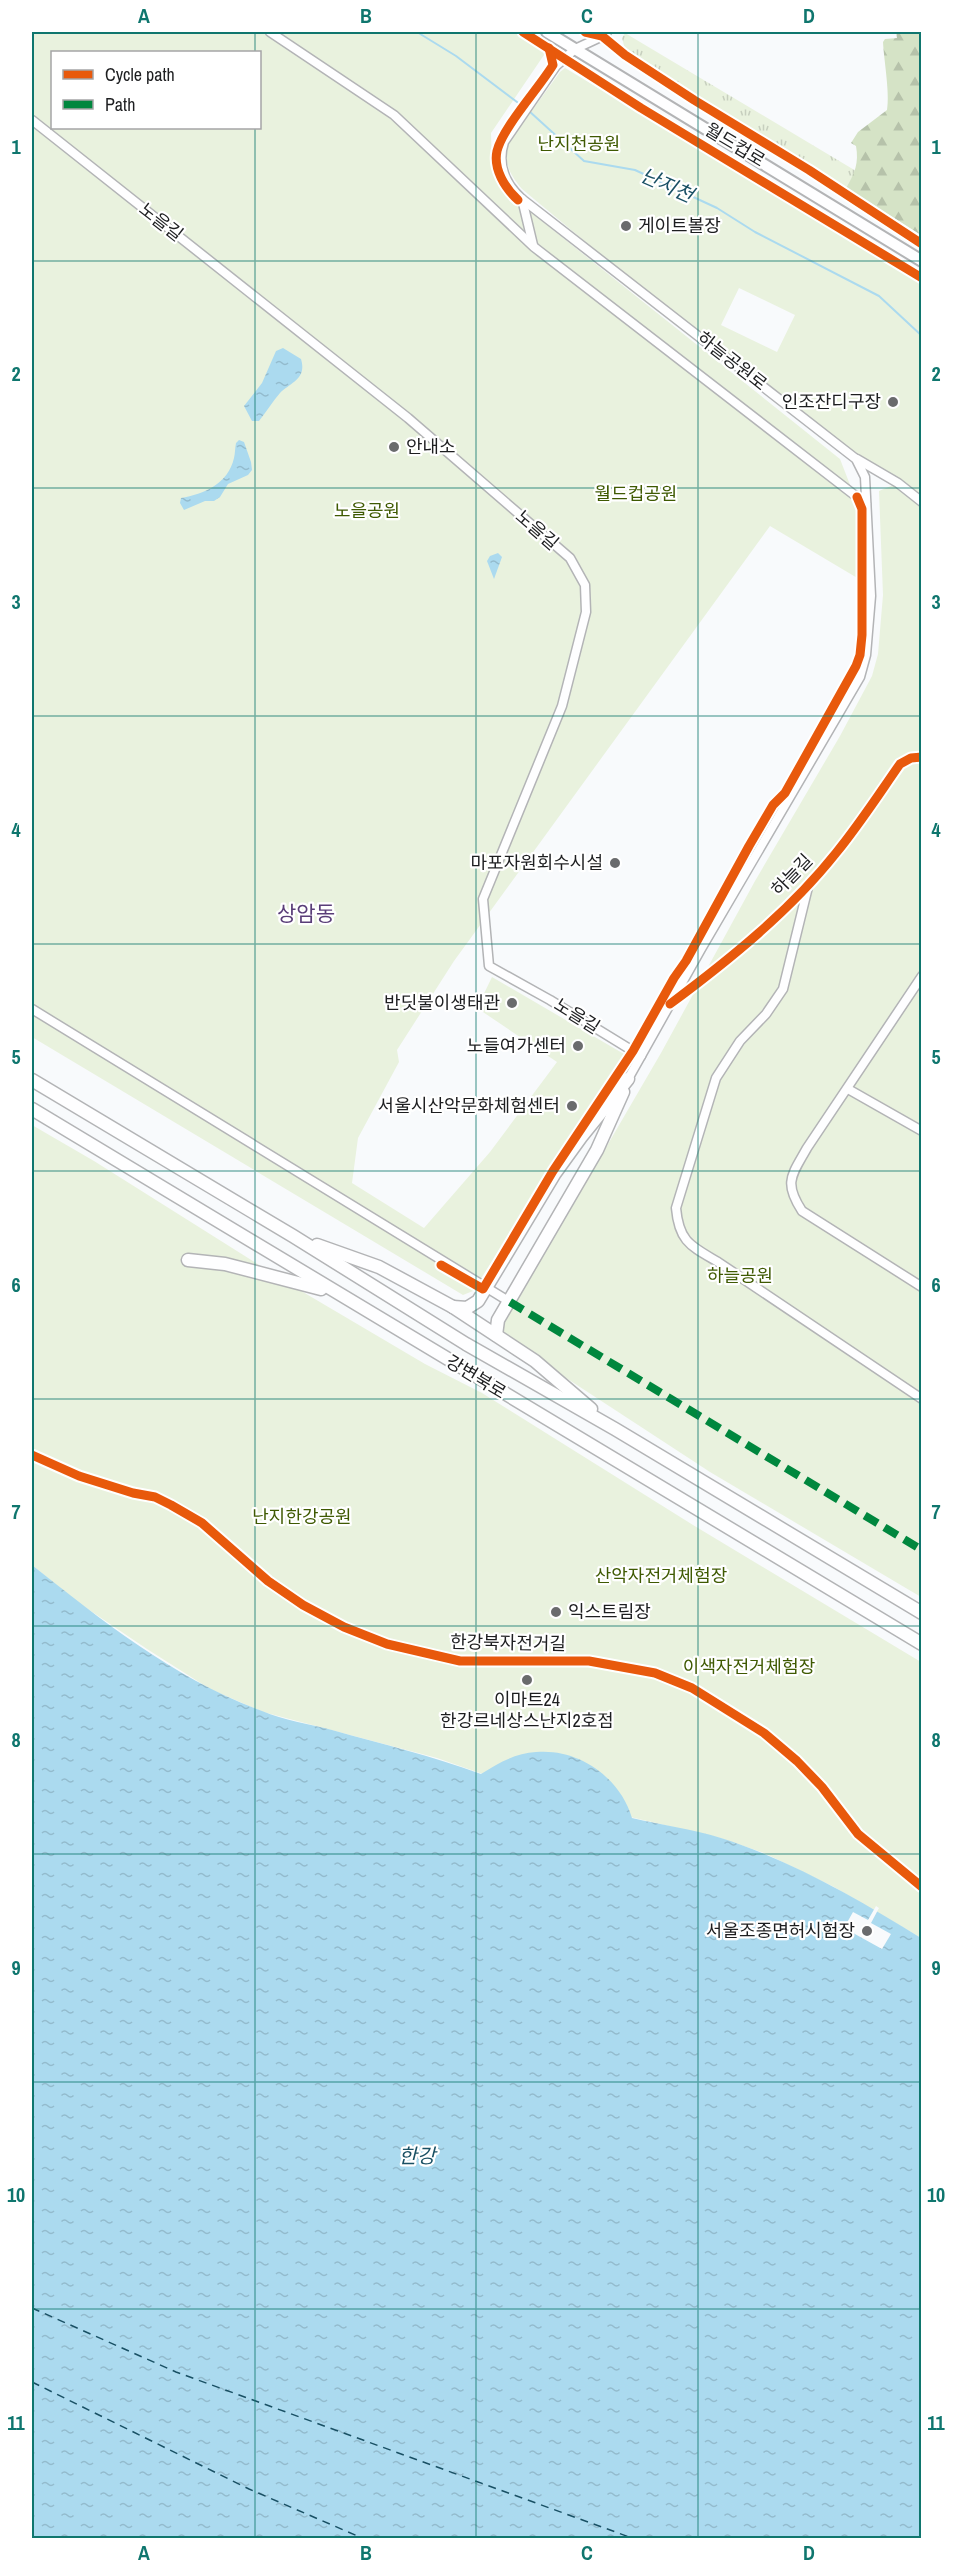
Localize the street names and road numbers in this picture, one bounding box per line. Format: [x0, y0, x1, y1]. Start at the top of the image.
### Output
street label: 월드컵로 [700, 117, 770, 172]
street label: 노을길 [134, 196, 189, 247]
street label: 하늘공원로 [692, 325, 773, 396]
street label: 노을길 [510, 504, 564, 555]
street label: 하늘길 [765, 848, 818, 901]
street label: 노을길 [550, 992, 605, 1039]
street label: 강변북로 [441, 1349, 511, 1404]
street label: 한강북자전거길 [450, 1629, 566, 1656]

